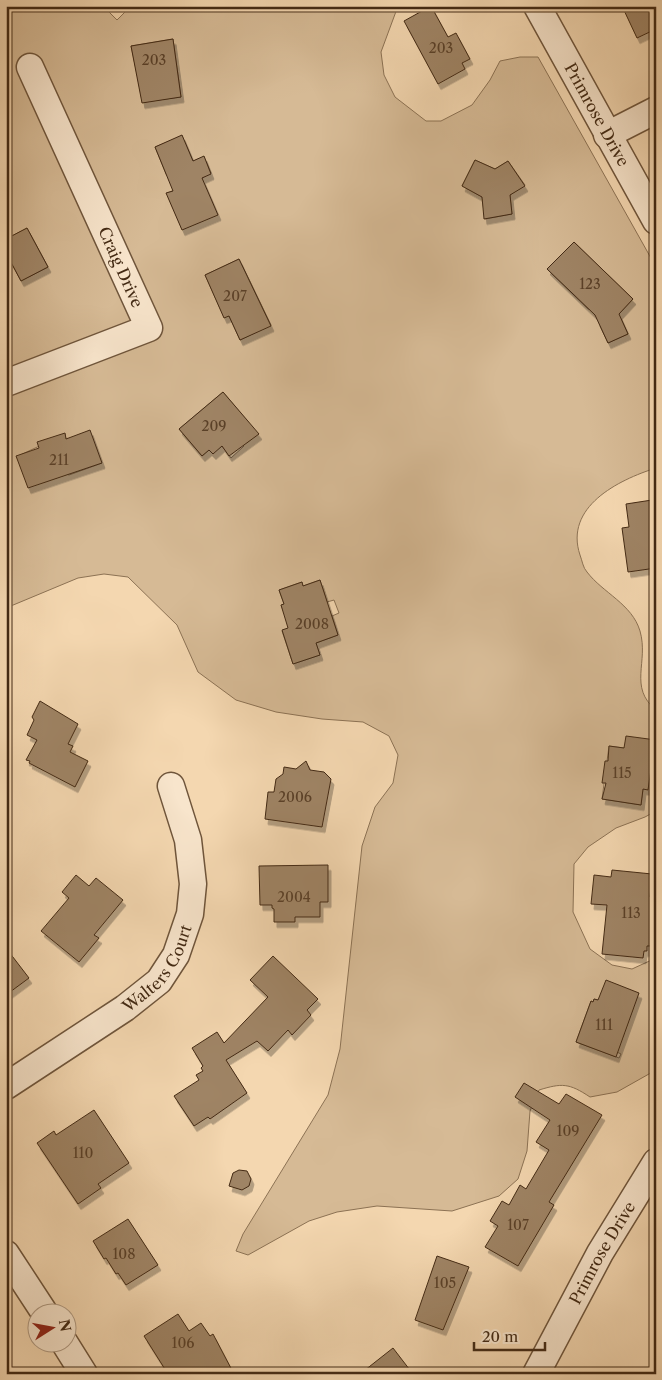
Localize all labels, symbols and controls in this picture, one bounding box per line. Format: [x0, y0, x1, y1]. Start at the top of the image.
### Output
house number: 203 [429, 39, 453, 57]
house number: 203 [142, 51, 166, 69]
street label: Primrose Drive [560, 59, 634, 170]
street label: Craig Drive [94, 223, 148, 311]
house number: 123 [579, 275, 601, 293]
house number: 207 [223, 287, 247, 305]
house number: 209 [201, 417, 227, 435]
house number: 211 [49, 451, 69, 469]
house number: 2008 [295, 615, 329, 633]
house number: 115 [612, 764, 632, 782]
house number: 2006 [278, 788, 312, 806]
house number: 2004 [277, 888, 311, 906]
house number: 113 [621, 904, 641, 922]
street label: Walters Court [118, 922, 196, 1017]
house number: 111 [595, 1016, 613, 1034]
house number: 109 [557, 1122, 579, 1140]
house number: 110 [73, 1144, 93, 1162]
street label: Primrose Drive [565, 1198, 639, 1308]
house number: 107 [507, 1216, 529, 1234]
house number: 108 [112, 1245, 136, 1263]
house number: 105 [434, 1274, 456, 1292]
north arrow [28, 1302, 78, 1352]
text: N [55, 1318, 75, 1333]
scale bar [474, 1320, 546, 1352]
text: 20 m [482, 1327, 518, 1346]
house number: 106 [172, 1334, 194, 1352]

